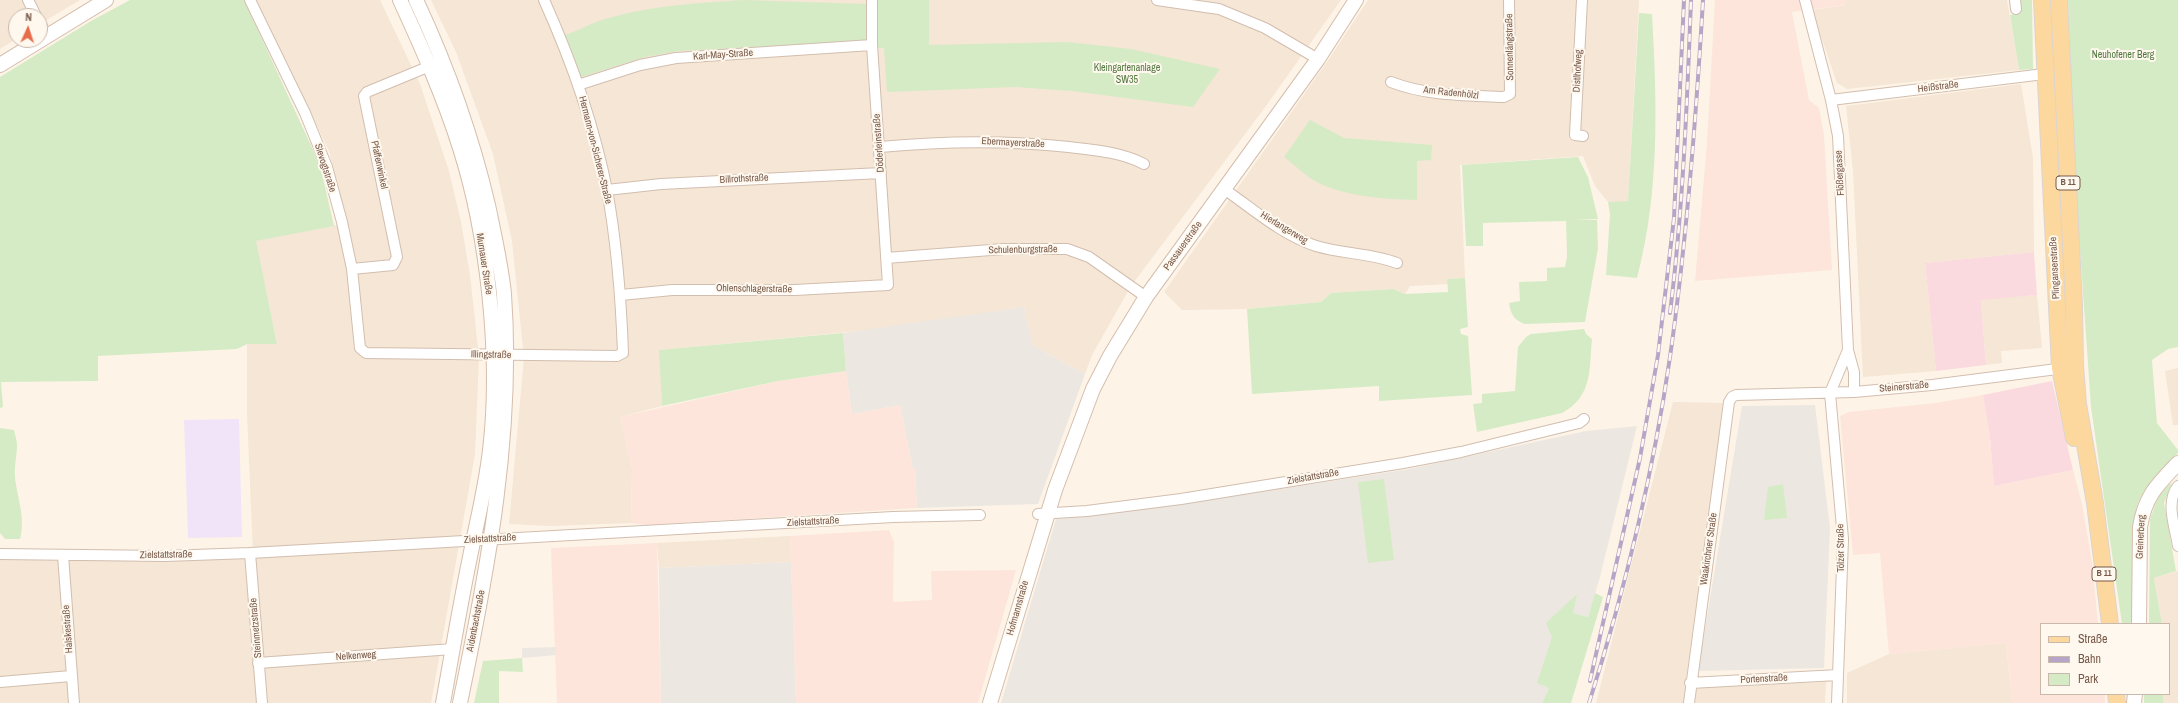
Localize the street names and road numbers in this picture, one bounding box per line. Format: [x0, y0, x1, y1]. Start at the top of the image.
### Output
street label: Sonnenlängstraße [1503, 13, 1517, 81]
street label: Karl-May-Straße [693, 47, 753, 63]
street label: Distlhofweg [1571, 49, 1585, 93]
street label: Heißstraße [1917, 79, 1959, 95]
street label: Am Radenhölzl [1423, 84, 1479, 102]
street label: Hermann-von-Sicherer-Straße [576, 95, 614, 205]
street label: Döderleinstraße [871, 113, 887, 173]
street label: Ebermayerstraße [981, 135, 1045, 151]
street label: Pfaffenwinkel [368, 140, 390, 190]
street label: Slevogtstraße [311, 142, 339, 194]
street label: Flößergasse [1833, 150, 1847, 196]
street label: Billrothstraße [719, 172, 769, 186]
road number: B 11 [2056, 176, 2080, 190]
street label: Hierlangerweg [1258, 209, 1310, 247]
street label: Passauerstraße [1161, 219, 1205, 273]
street label: Murnauer Straße [473, 232, 495, 296]
street label: Plinganserstraße [2047, 237, 2063, 299]
street label: Schulenburgstraße [988, 243, 1058, 257]
street label: Ohlenschlagerstraße [716, 282, 792, 296]
street label: Illingstraße [471, 349, 511, 361]
street label: Steinerstraße [1879, 379, 1929, 395]
street label: Zielstattstraße [1286, 467, 1340, 487]
street label: Waakirchner Straße [1698, 512, 1720, 586]
street label: Zielstattstraße [787, 515, 839, 529]
street label: Greinerberg [2134, 515, 2148, 559]
street label: Tölzer Straße [1835, 524, 1847, 572]
street label: Zielstattstraße [464, 532, 516, 546]
street label: Zielstattstraße [140, 549, 192, 561]
road number: B 11 [2092, 567, 2116, 581]
street label: Hofmannstraße [1004, 579, 1032, 637]
street label: Aidenbachstraße [464, 589, 488, 653]
street label: Steinmetzstraße [247, 598, 265, 658]
street label: Halskestraße [60, 604, 76, 654]
street label: Nelkenweg [335, 649, 377, 663]
street label: Portenstraße [1740, 672, 1788, 686]

